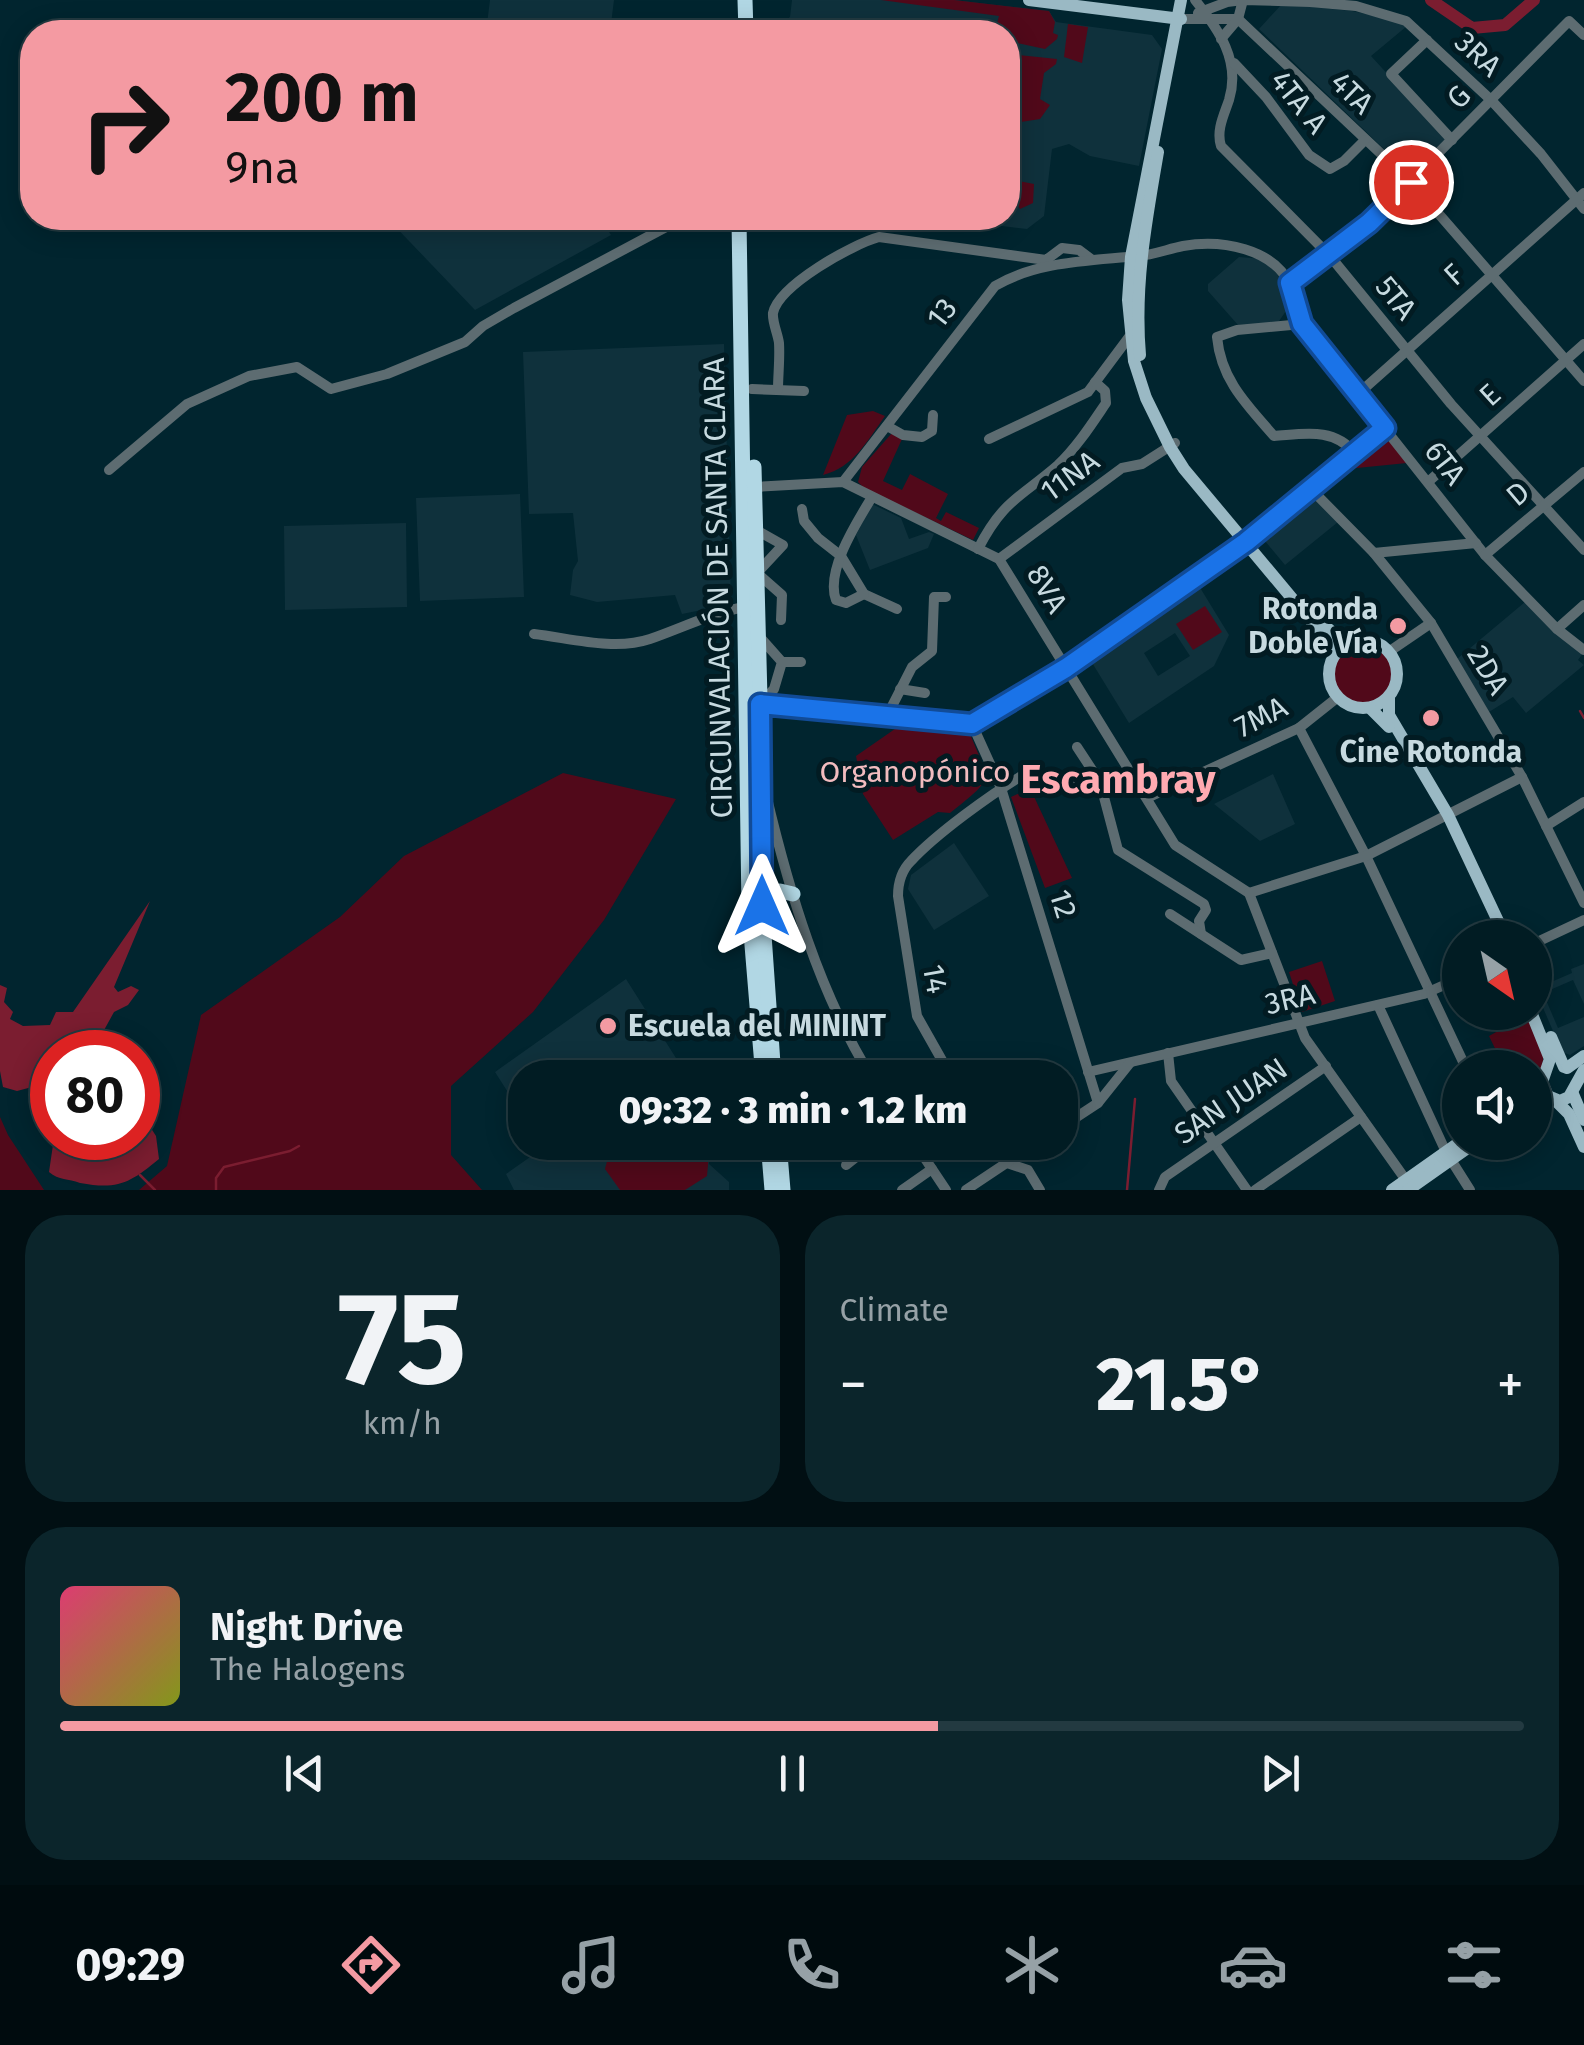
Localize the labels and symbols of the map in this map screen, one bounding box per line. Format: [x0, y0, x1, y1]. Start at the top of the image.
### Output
street label: 3RA [1447, 24, 1509, 85]
street label: 4TA A [1263, 63, 1336, 141]
street label: 4TA [1323, 64, 1382, 122]
street label: G [1439, 78, 1479, 116]
pin [1369, 140, 1454, 225]
street label: F [1436, 257, 1472, 293]
street label: 5TA [1368, 269, 1425, 327]
street label: 13 [919, 291, 965, 335]
street label: CIRCUNVALACIÓN DE SANTA CLARA [696, 356, 740, 819]
street label: E [1472, 376, 1508, 414]
street label: 6TA [1417, 434, 1474, 493]
street label: 11NA [1034, 442, 1107, 509]
street label: D [1499, 474, 1537, 514]
street label: 8VA [1019, 558, 1076, 620]
place label: Rotonda Doble Vía [1248, 591, 1378, 661]
marker: Rotonda Doble Vía [1387, 615, 1409, 637]
street label: 2DA [1459, 639, 1517, 702]
street label: 7MA [1229, 688, 1294, 745]
marker: Cine Rotonda [1420, 707, 1442, 729]
place label: Cine Rotonda [1340, 734, 1522, 770]
park label: Organopónico [820, 754, 1010, 790]
district label: Escambray [1020, 756, 1216, 804]
position arrow [710, 854, 814, 958]
street label: 12 [1042, 885, 1084, 923]
north arrow [1442, 920, 1552, 1030]
street label: 14 [915, 962, 955, 996]
street label: 3RA [1261, 976, 1319, 1022]
place label: Escuela del MININT [628, 1008, 887, 1044]
marker: Escuela del MININT [597, 1015, 619, 1037]
speed limit sign: 80 [30, 1030, 160, 1160]
street label: SAN JUAN [1168, 1050, 1294, 1152]

